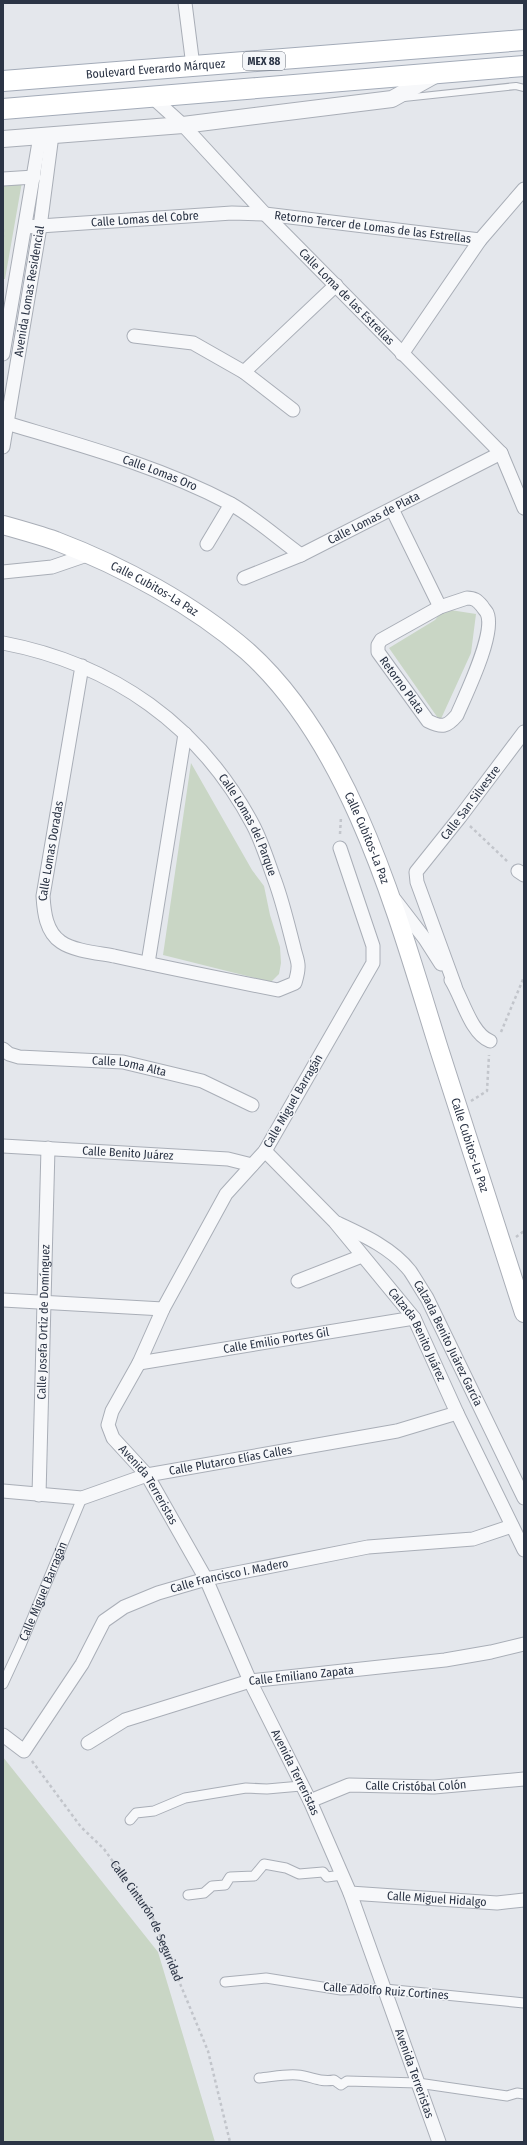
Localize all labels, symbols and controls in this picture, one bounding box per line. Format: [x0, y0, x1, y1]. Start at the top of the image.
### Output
road number: MEX 88 [243, 52, 285, 70]
street label: Boulevard Everardo Márquez [85, 57, 226, 81]
street label: Calle Lomas del Cobre [90, 208, 199, 230]
street label: Retorno Tercer de Lomas de las Estrellas [274, 208, 472, 246]
street label: Avenida Lomas Residencial [11, 225, 47, 358]
street label: Calle Loma de las Estrellas [296, 246, 397, 348]
street label: Calle Lomas Oro [121, 452, 199, 494]
street label: Calle Lomas de Plata [325, 489, 422, 547]
street label: Calle Cubitos-La Paz [109, 558, 201, 619]
street label: Retorno Plata [377, 654, 427, 716]
street label: Calle San Silvestre [438, 763, 503, 843]
street label: Calle Lomas del Parque [216, 771, 280, 878]
street label: Calle Cubitos-La Paz [341, 790, 392, 886]
street label: Calle Lomas Doradas [36, 800, 66, 902]
street label: Calle Miguel Barragán [260, 1052, 326, 1150]
street label: Calle Loma Alta [92, 1054, 168, 1079]
street label: Calle Cubitos-La Paz [448, 1096, 492, 1194]
street label: Calle Benito Juárez [82, 1144, 174, 1163]
street label: Calle Josefa Ortiz de Domínguez [34, 1244, 53, 1400]
street label: Calzada Benito Juárez García [411, 1278, 485, 1409]
street label: Calzada Benito Juárez [385, 1285, 449, 1384]
street label: Calle Emilio Portes Gil [222, 1325, 330, 1356]
street label: Avenida Terreristas [116, 1442, 181, 1527]
street label: Calle Plutarco Elías Calles [168, 1443, 293, 1478]
street label: Calle Miguel Barragán [16, 1540, 70, 1643]
street label: Calle Francisco I. Madero [169, 1556, 290, 1596]
street label: Calle Emiliano Zapata [248, 1663, 354, 1688]
street label: Avenida Terreristas [268, 1727, 322, 1817]
street label: Calle Cristóbal Colón [365, 1777, 467, 1794]
street label: Calle Cinturón de Seguridad [107, 1858, 185, 1983]
street label: Calle Miguel Hidalgo [387, 1889, 487, 1909]
street label: Calle Adolfo Ruiz Cortines [323, 1980, 449, 2002]
street label: Avenida Terreristas [392, 2027, 437, 2120]

